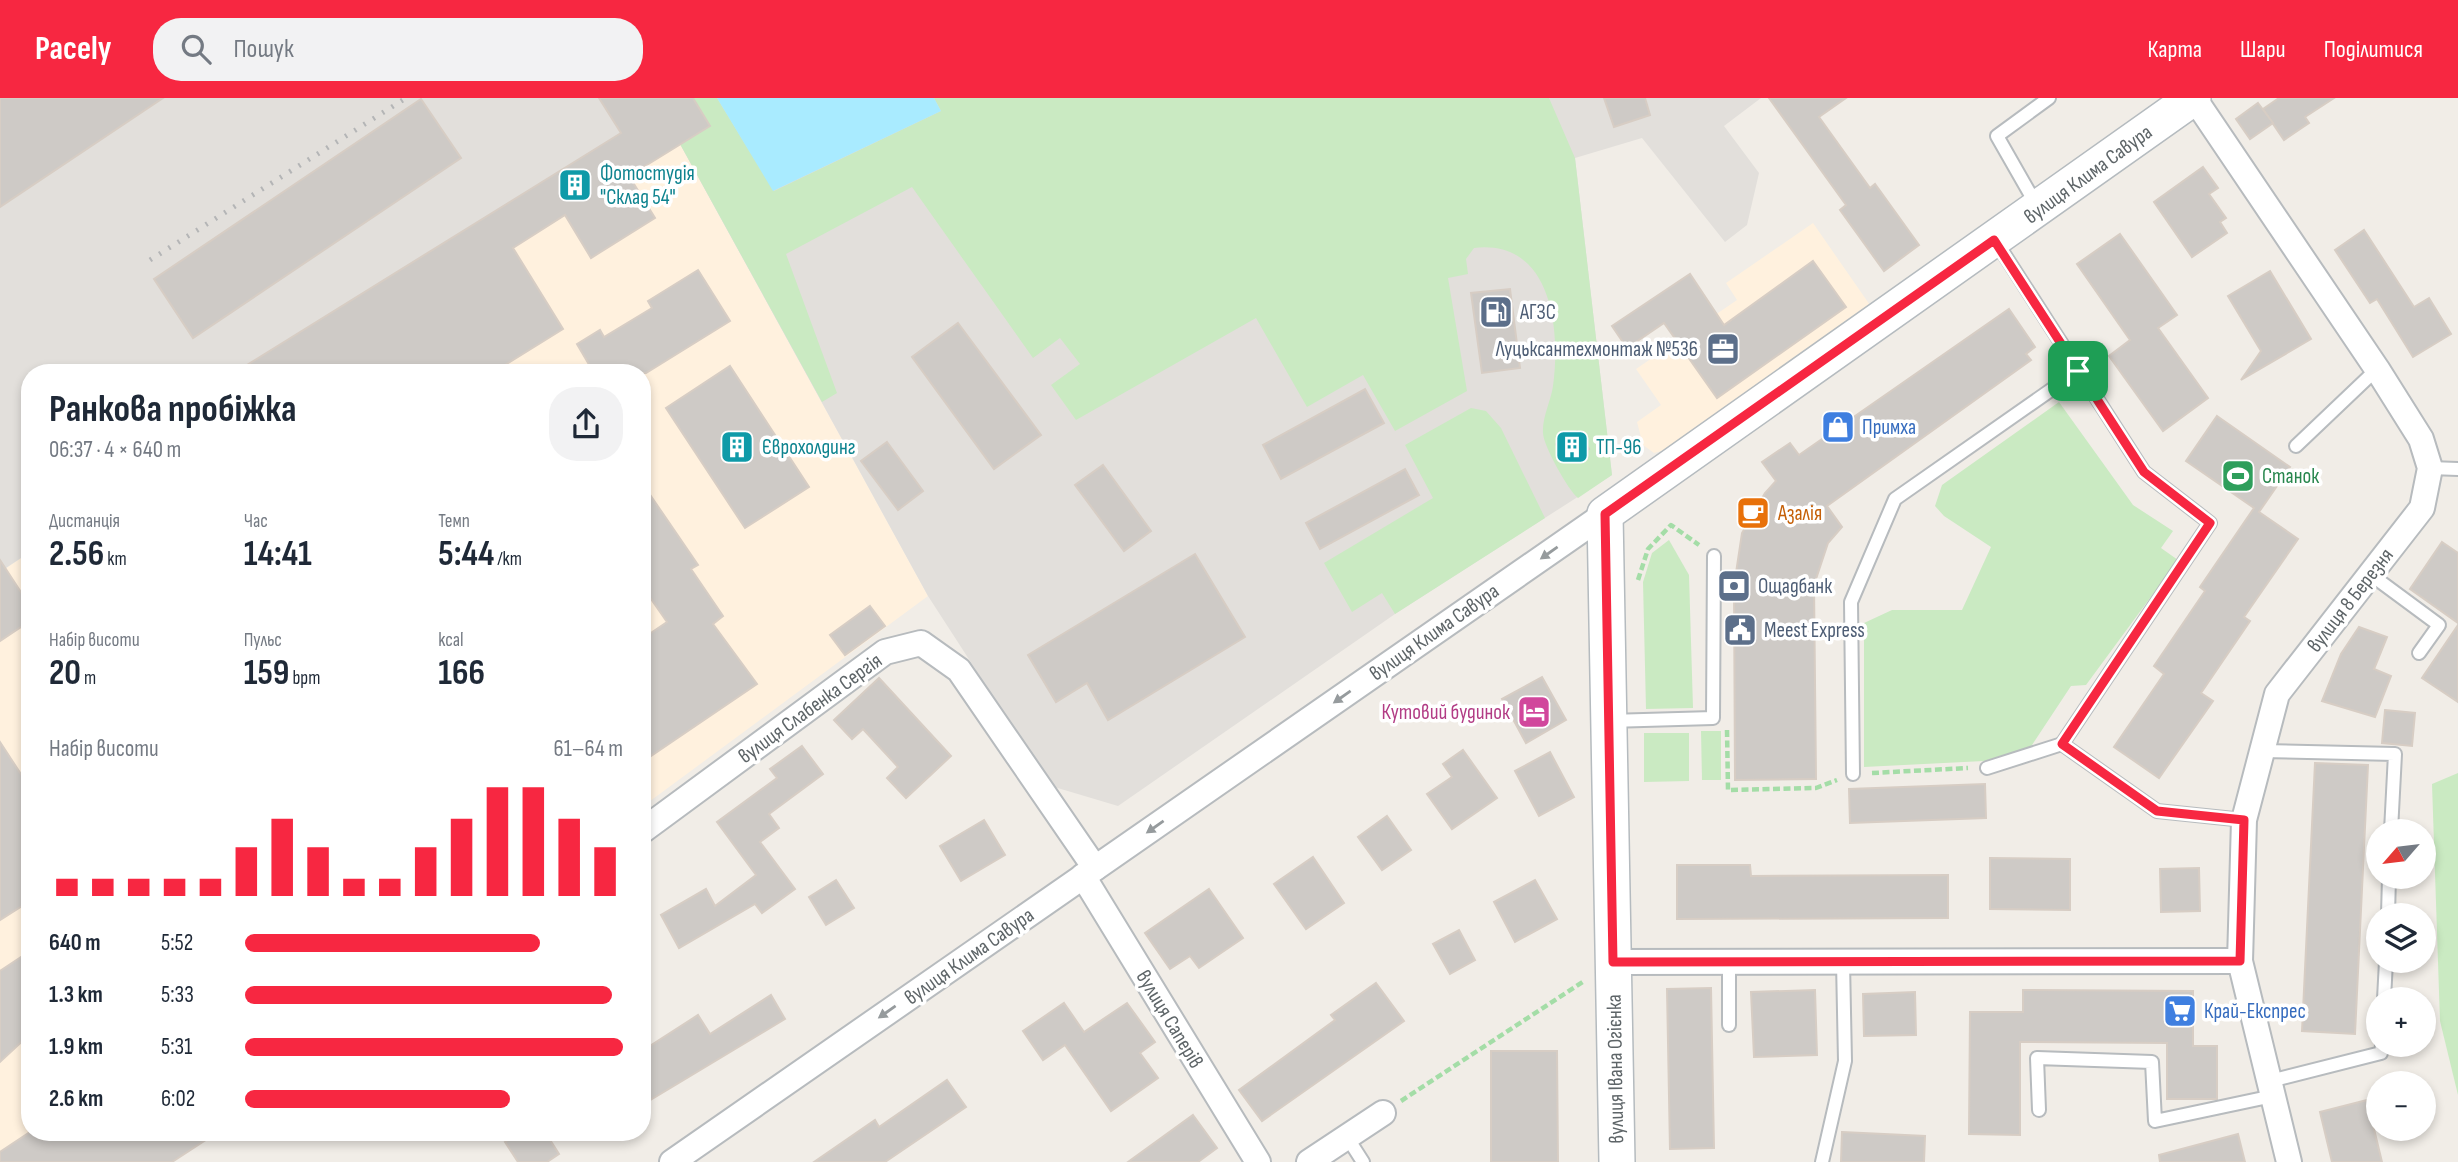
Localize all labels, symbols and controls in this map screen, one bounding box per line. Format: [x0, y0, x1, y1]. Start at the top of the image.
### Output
search box [153, 18, 643, 81]
text: Pacely [35, 29, 111, 69]
icon: search [177, 30, 215, 68]
text: Пошук [233, 34, 294, 65]
text: Карта [2147, 35, 2202, 64]
text: Шари [2240, 35, 2286, 64]
text: Поділитися [2324, 35, 2423, 64]
street label: вулиця Клима Савура [2019, 120, 2157, 229]
place label: Фотостудія "Склад 54" [600, 161, 695, 210]
building icon: Фотостудія "Склад 54" [556, 166, 594, 204]
fuel station icon: АГЗС [1477, 293, 1515, 331]
place label: АГЗС [1519, 300, 1556, 325]
office icon: Луцьксантехмонтаж №536 [1704, 330, 1742, 368]
place label: Луцьксантехмонтаж №536 [1495, 337, 1698, 362]
pin [2048, 341, 2108, 401]
icon: arrive [2059, 352, 2097, 390]
text: Ранкова пробіжка [49, 387, 297, 432]
button: share [549, 387, 623, 461]
shop icon: Примха [1819, 408, 1857, 446]
place label: Примха [1862, 415, 1916, 440]
building icon: Єврохолдинг [718, 428, 756, 466]
building icon: ТП-96 [1553, 428, 1591, 466]
place label: Єврохолдинг [762, 435, 855, 460]
place label: ТП-96 [1596, 435, 1641, 460]
text: 06:37 · 4 × 640 m [49, 436, 181, 464]
sports icon: Станок [2219, 457, 2257, 495]
place label: Станок [2262, 464, 2319, 489]
cafe icon: Азалія [1734, 494, 1772, 532]
place label: Азалія [1777, 501, 1822, 526]
text: Дистанція [49, 510, 120, 533]
text: Час [244, 510, 268, 533]
text: Темп [438, 510, 470, 533]
text: 2.56 [49, 533, 104, 576]
text: 14:41 [244, 533, 312, 576]
text: 5:44 [438, 533, 494, 576]
street label: вулиця 8 Березня [2302, 543, 2399, 657]
one-way arrow [1540, 546, 1558, 560]
text: km [104, 548, 127, 571]
text: /km [494, 548, 522, 571]
bank icon: Ощадбанк [1715, 567, 1753, 605]
place label: Ощадбанк [1758, 574, 1832, 599]
street label: вулиця Клима Савура [1365, 579, 1504, 686]
public building icon: Meest Express [1721, 611, 1759, 649]
place label: Meest Express [1764, 618, 1865, 643]
text: Набір висоти [49, 629, 140, 652]
text: Пульс [244, 629, 282, 652]
text: kcal [438, 629, 463, 652]
street label: вулиця Слабенка Сергія [734, 648, 887, 769]
text: 20 [49, 652, 81, 695]
text: 159 [244, 652, 289, 695]
text: 166 [438, 652, 485, 695]
text: m [81, 667, 96, 690]
text: bpm [289, 667, 320, 690]
one-way arrow [1333, 690, 1351, 704]
hotel icon: Кутовий будинок [1515, 693, 1553, 731]
place label: Кутовий будинок [1382, 700, 1510, 725]
text: Набір висоти [49, 735, 159, 763]
text: 61–64 m [554, 735, 623, 763]
north arrow [2366, 819, 2436, 889]
map controls [2366, 819, 2436, 1141]
one-way arrow [1146, 820, 1164, 834]
street label: вулиця Клима Савура [900, 903, 1039, 1010]
button: layers [2366, 903, 2436, 973]
text: 640 m [49, 929, 101, 957]
text: 5:52 [161, 929, 193, 957]
street label: вулиця Саперів [1131, 966, 1209, 1073]
text: 1.3 km [49, 981, 103, 1009]
text: 5:33 [161, 981, 194, 1009]
button: + [2366, 987, 2436, 1057]
supermarket icon: Край-Експрес [2161, 992, 2199, 1030]
street label: вулиця Івана Огієнка [1602, 994, 1629, 1144]
place label: Край-Експрес [2204, 999, 2306, 1024]
one-way arrow [878, 1005, 897, 1018]
text: 1.9 km [49, 1033, 103, 1061]
text: 5:31 [161, 1033, 192, 1061]
button: − [2366, 1071, 2436, 1141]
text: 2.6 km [49, 1085, 103, 1113]
text: 6:02 [161, 1085, 195, 1113]

